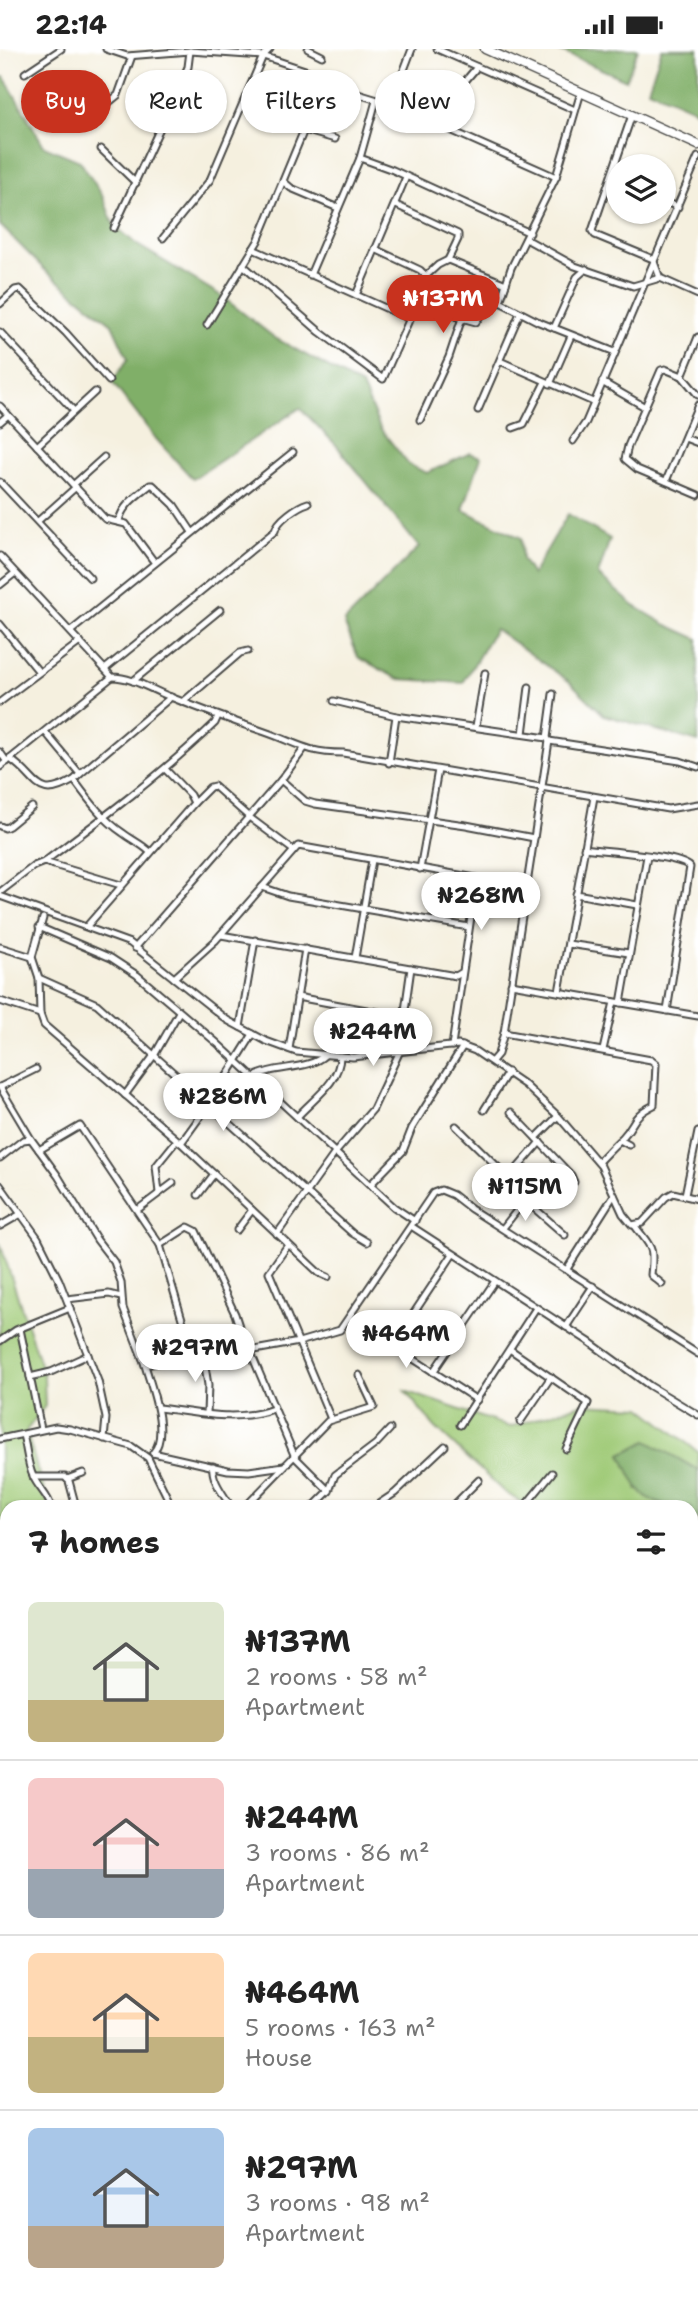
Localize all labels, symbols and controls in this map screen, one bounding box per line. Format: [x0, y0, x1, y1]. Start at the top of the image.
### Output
text: 22:14 [35, 7, 107, 42]
chip: Buy [21, 70, 111, 133]
chip: Rent [125, 70, 227, 133]
chip: Filters [241, 70, 361, 133]
chip: New [375, 70, 475, 133]
map controls [606, 154, 676, 224]
button: layers [606, 154, 676, 224]
pin: ₦137M [394, 275, 492, 335]
text: ₦137M [403, 283, 483, 313]
pin: ₦268M [432, 873, 530, 932]
text: ₦268M [437, 880, 525, 910]
pin: ₦244M [324, 1009, 422, 1068]
text: ₦244M [329, 1016, 417, 1046]
pin: ₦286M [174, 1073, 272, 1133]
text: ₦286M [179, 1081, 267, 1111]
pin: ₦115M [476, 1163, 574, 1223]
text: ₦115M [488, 1171, 562, 1201]
pin: ₦464M [357, 1311, 455, 1370]
text: ₦464M [362, 1318, 450, 1348]
pin: ₦297M [146, 1325, 244, 1384]
text: ₦297M [152, 1332, 238, 1362]
text: 7 homes [28, 1522, 160, 1563]
icon: filters [632, 1523, 670, 1561]
text: ₦137M [245, 1621, 350, 1662]
icon: home [84, 1630, 168, 1714]
text: 2 rooms · 58 m² [245, 1662, 428, 1692]
text: Apartment [245, 1692, 365, 1722]
text: ₦244M [245, 1797, 359, 1838]
icon: home [84, 1806, 168, 1890]
text: 3 rooms · 86 m² [245, 1838, 430, 1868]
text: Apartment [245, 1868, 365, 1898]
text: ₦464M [245, 1972, 360, 2013]
icon: home [84, 1981, 168, 2065]
text: 5 rooms · 163 m² [245, 2013, 436, 2043]
text: House [245, 2043, 313, 2073]
text: ₦297M [245, 2147, 358, 2188]
icon: home [84, 2156, 168, 2240]
text: 3 rooms · 98 m² [245, 2188, 430, 2218]
text: Apartment [245, 2218, 365, 2248]

